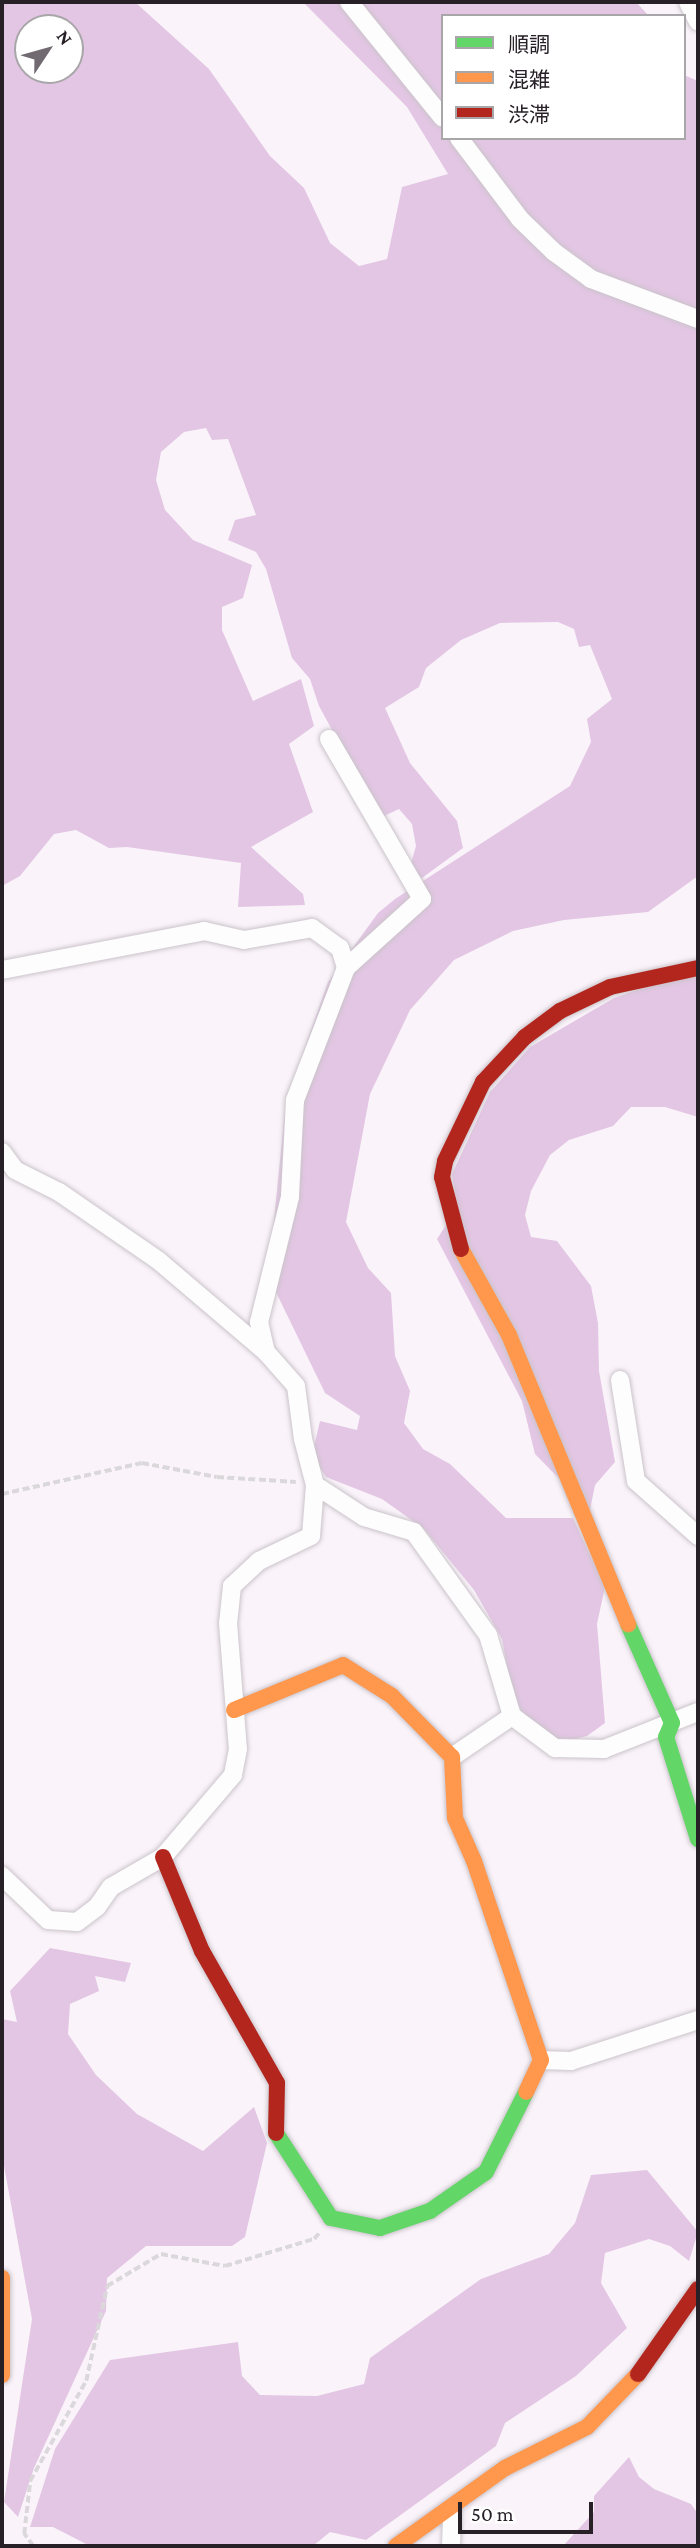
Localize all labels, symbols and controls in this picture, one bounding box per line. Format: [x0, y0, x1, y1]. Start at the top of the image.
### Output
north arrow [14, 14, 84, 84]
legend [441, 14, 686, 140]
text: N [52, 26, 77, 49]
text: 順調 [508, 33, 550, 57]
text: 混雑 [508, 68, 550, 92]
text: 渋滞 [508, 103, 550, 127]
scale bar [462, 2488, 597, 2532]
text: 50 m [471, 2502, 514, 2526]

